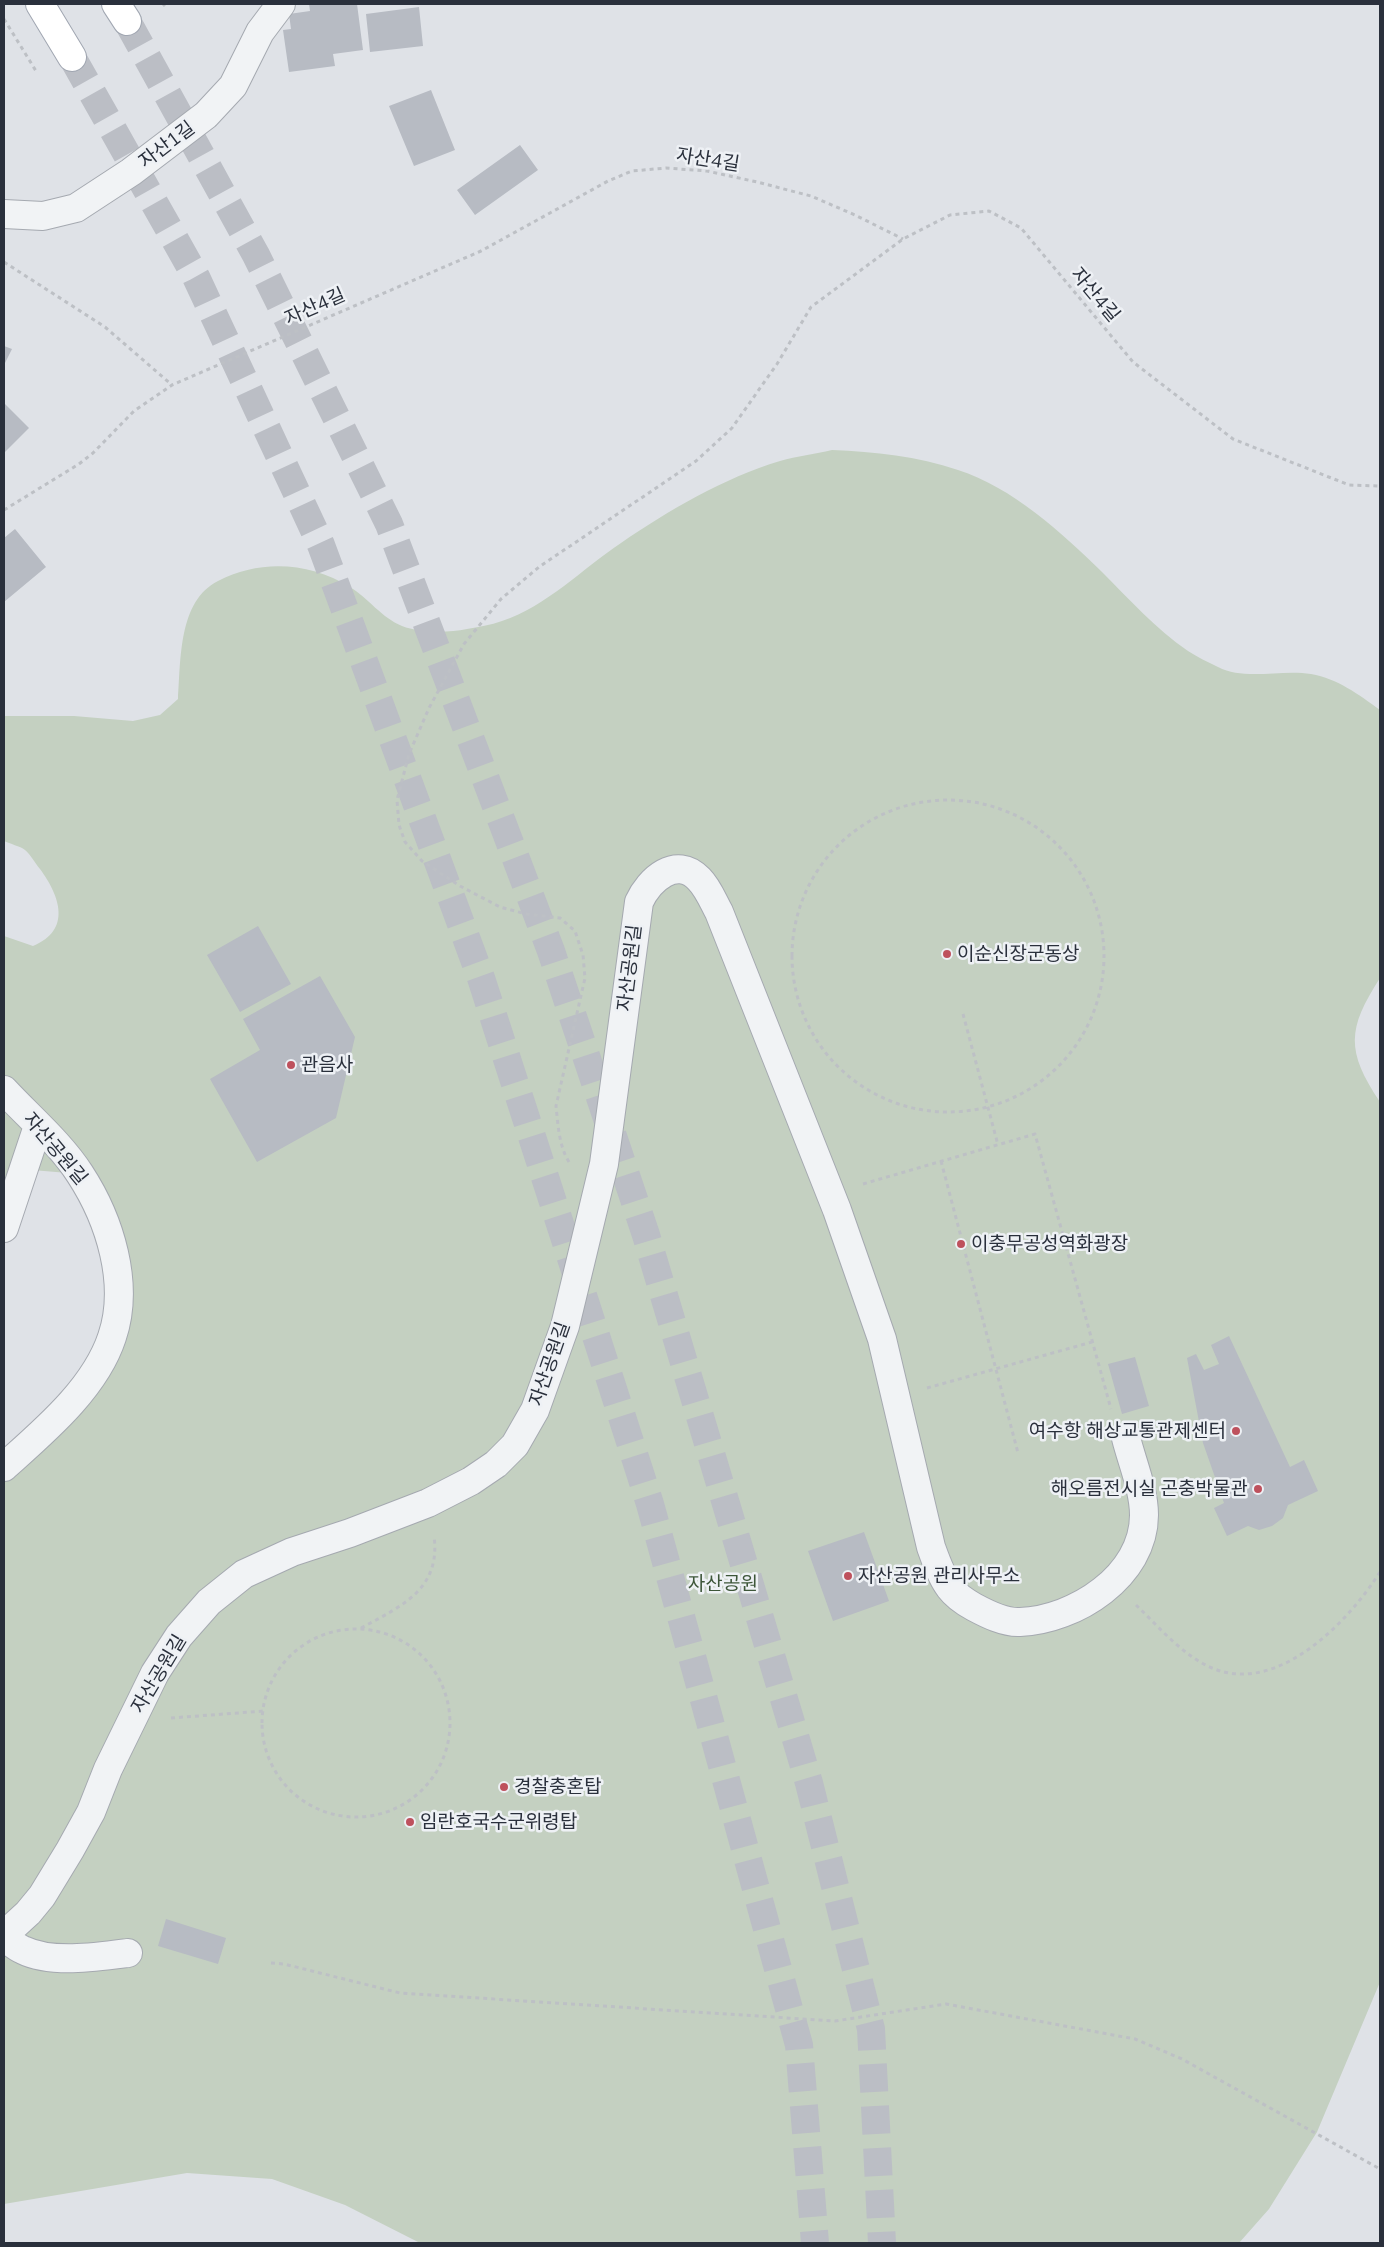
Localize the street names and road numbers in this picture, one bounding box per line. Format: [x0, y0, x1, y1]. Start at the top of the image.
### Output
street label: 자산1길 [135, 117, 199, 173]
street label: 자산4길 [675, 144, 741, 176]
street label: 자산4길 [1066, 263, 1124, 327]
street label: 자산4길 [281, 284, 349, 330]
street label: 자산공원길 [613, 923, 647, 1013]
street label: 자산공원길 [18, 1108, 92, 1190]
street label: 자산공원길 [525, 1319, 575, 1409]
street label: 자산공원길 [127, 1631, 191, 1717]

